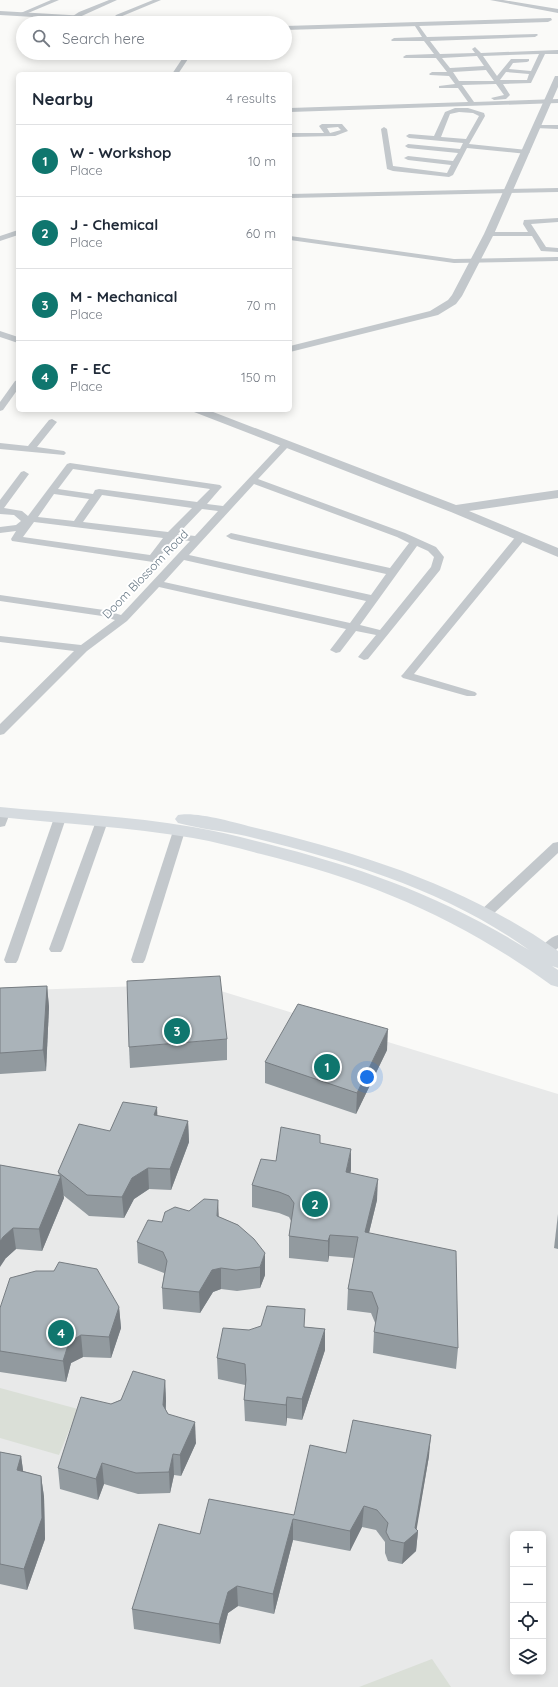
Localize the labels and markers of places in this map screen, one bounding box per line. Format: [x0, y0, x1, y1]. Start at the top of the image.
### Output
pin: 3 [164, 1016, 190, 1046]
pin: 1 [314, 1052, 340, 1082]
pin: 2 [302, 1189, 328, 1219]
pin: 4 [48, 1318, 74, 1348]

